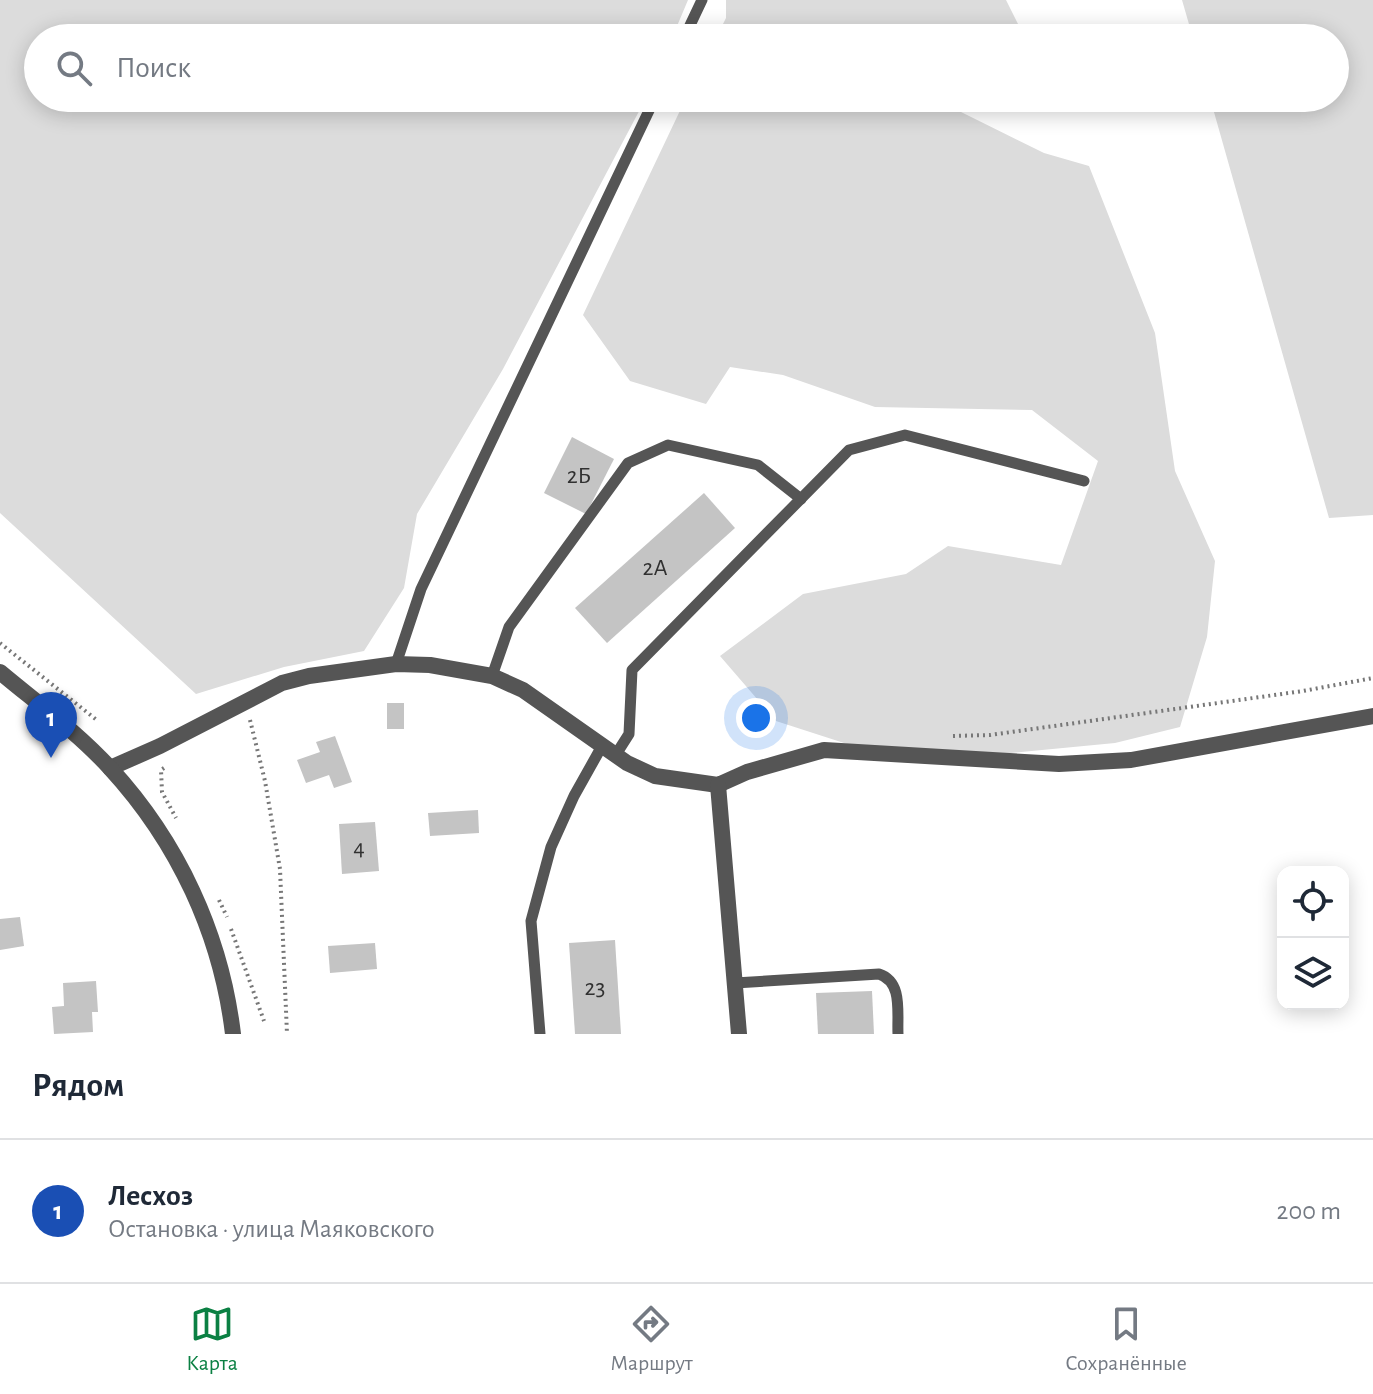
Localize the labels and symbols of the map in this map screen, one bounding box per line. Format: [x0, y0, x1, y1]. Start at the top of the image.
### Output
house number: 2Б [567, 464, 591, 488]
house number: 2А [642, 556, 668, 580]
pin: 1 [25, 692, 77, 758]
your location [736, 698, 776, 738]
house number: 4 [353, 836, 365, 860]
house number: 23 [585, 976, 605, 1000]

